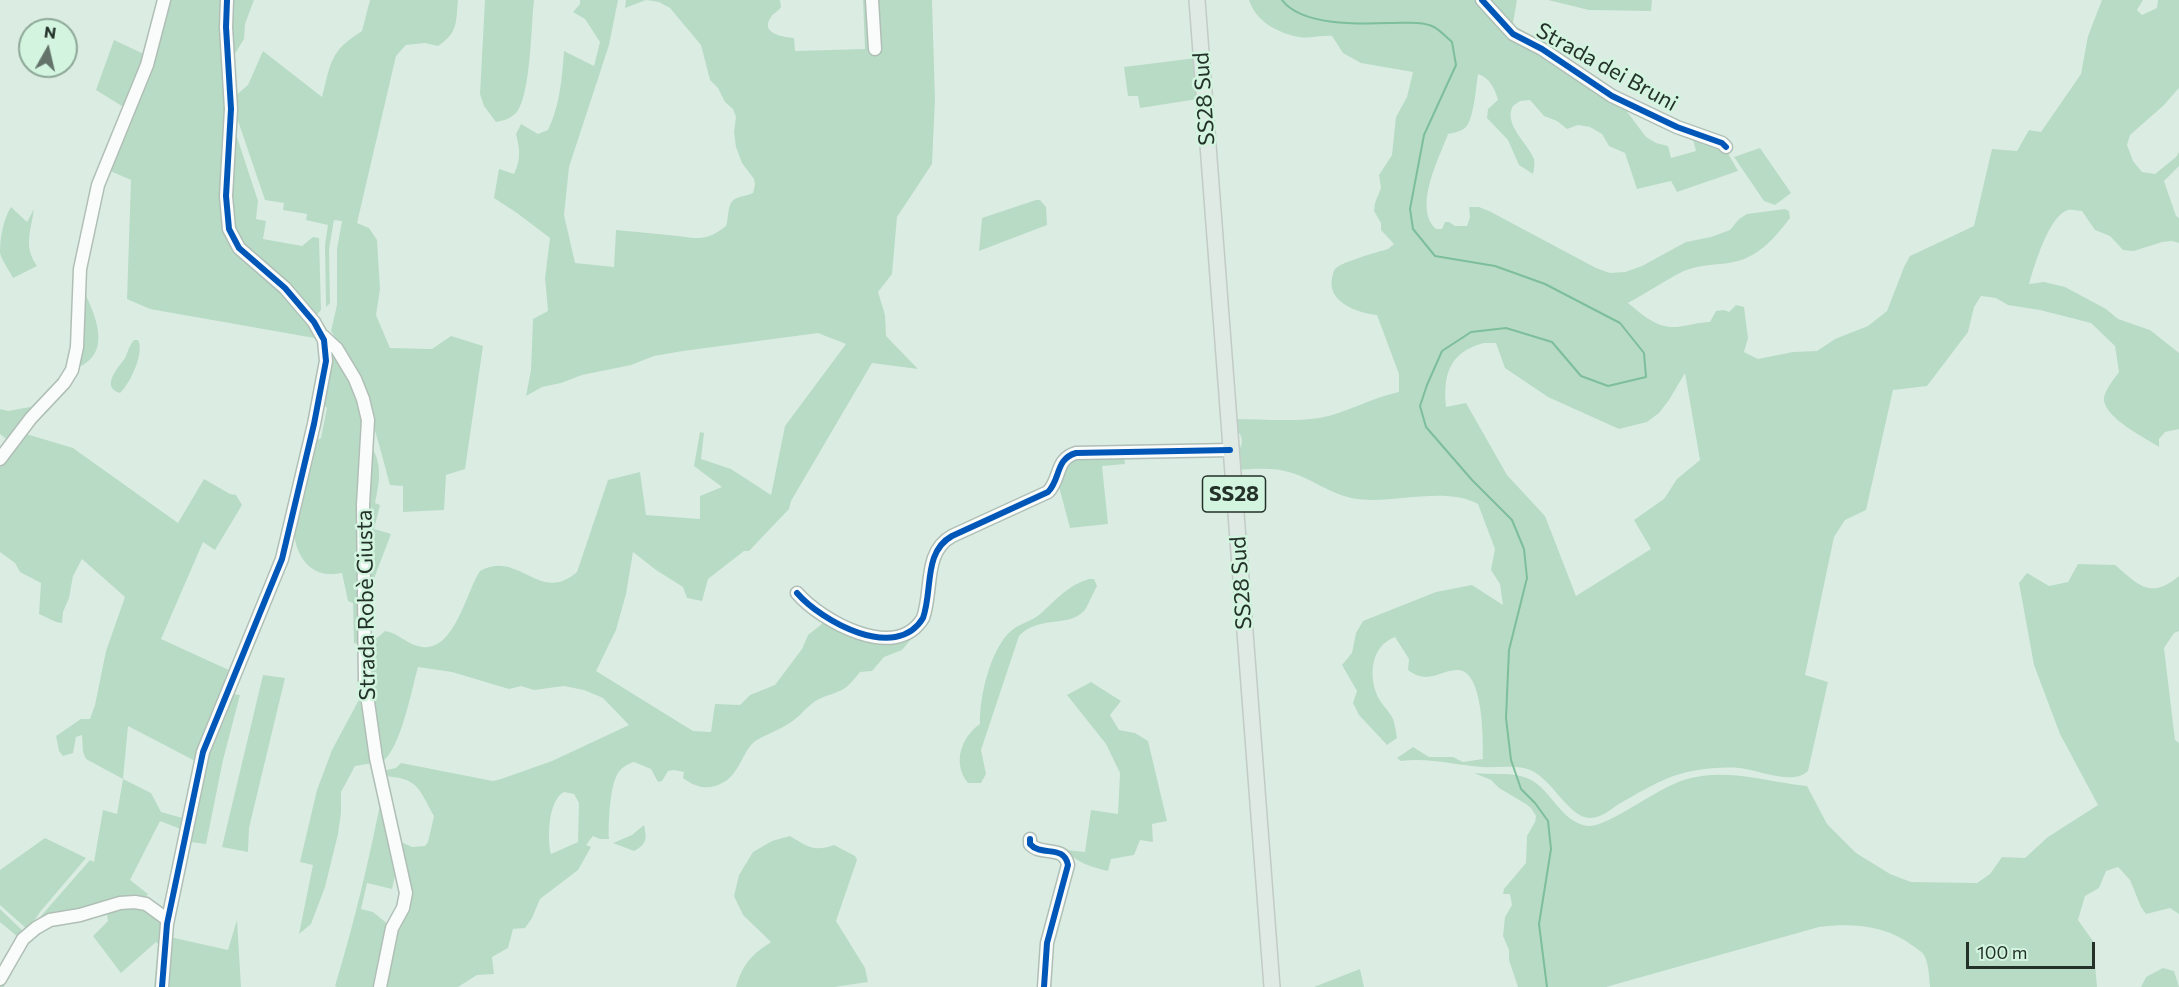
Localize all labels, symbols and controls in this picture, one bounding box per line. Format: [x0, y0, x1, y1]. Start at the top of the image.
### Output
street label: Strada dei Bruni [1532, 17, 1682, 117]
north arrow [18, 18, 78, 78]
text: N [43, 21, 58, 42]
street label: SS28 Sud [1188, 51, 1220, 147]
road number: SS28 [1202, 476, 1266, 512]
street label: Strada Robè Giusta [351, 509, 381, 701]
street label: SS28 Sud [1225, 535, 1257, 631]
scale bar [1969, 930, 2098, 968]
text: 100 m [1977, 941, 2027, 963]

